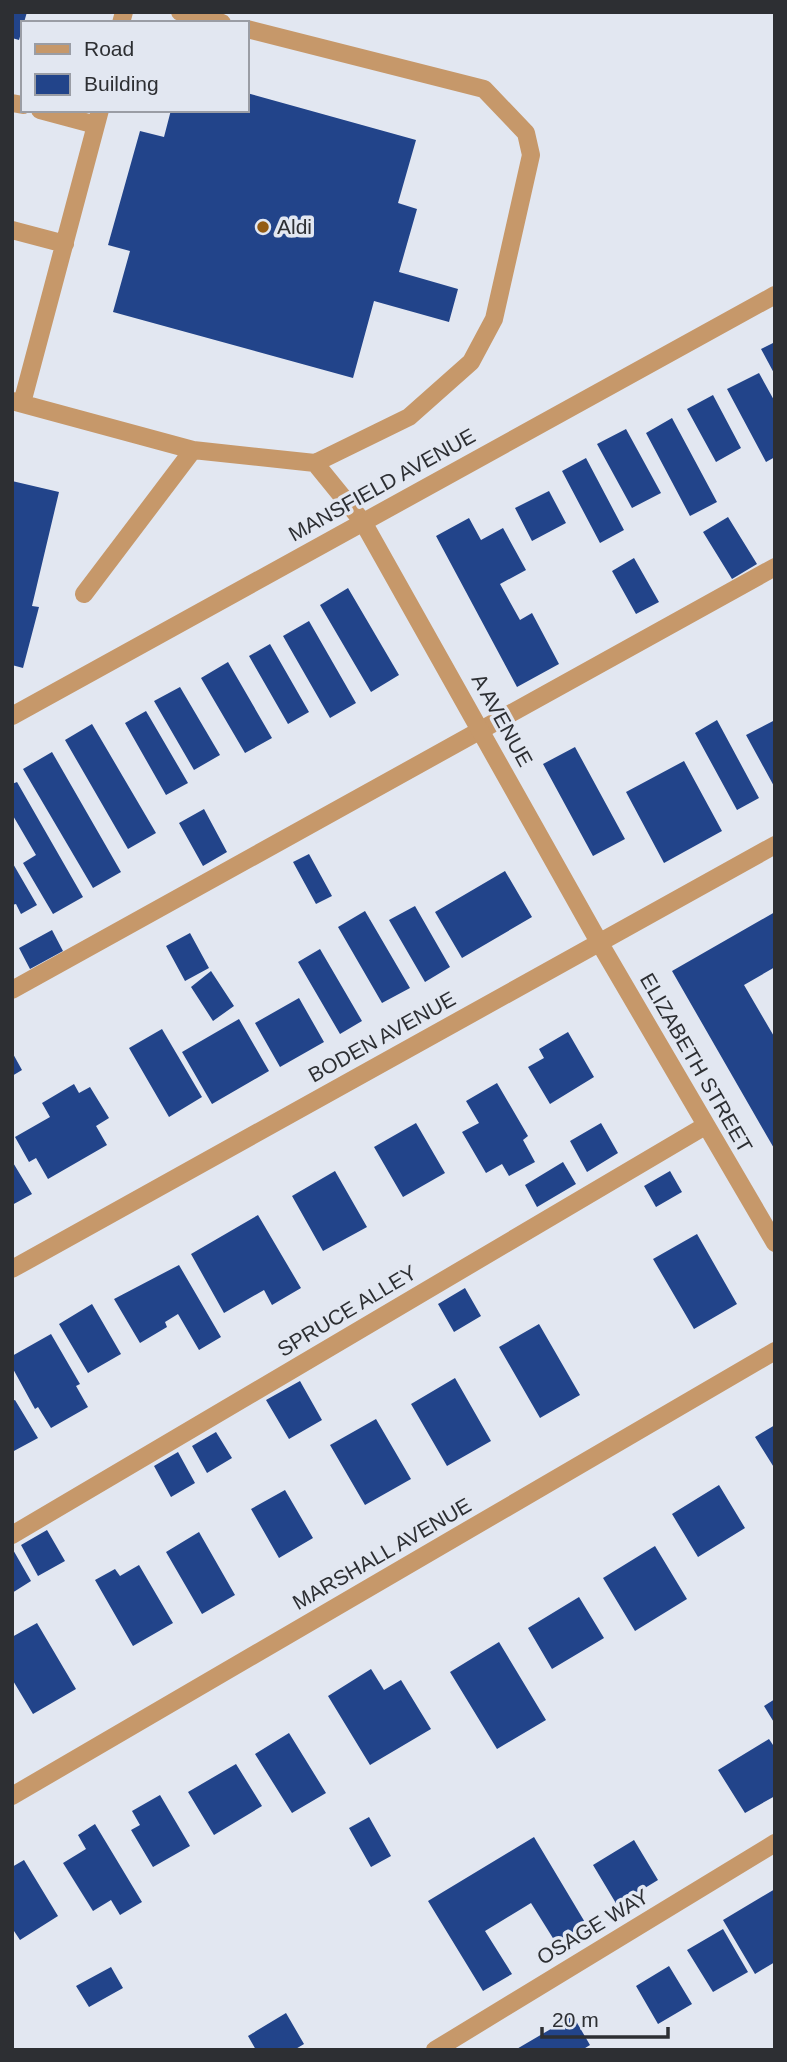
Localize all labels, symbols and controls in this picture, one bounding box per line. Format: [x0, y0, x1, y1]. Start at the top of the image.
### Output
legend [21, 21, 248, 112]
text: Road [84, 37, 134, 60]
text: Building [84, 72, 159, 95]
place label: Aldi [277, 215, 312, 238]
marker: Aldi [255, 219, 271, 235]
street label: MANSFIELD AVENUE [284, 424, 479, 545]
street label: A AVENUE [468, 669, 537, 770]
street label: ELIZABETH STREET [636, 969, 757, 1157]
street label: BODEN AVENUE [304, 987, 459, 1086]
street label: SPRUCE ALLEY [273, 1260, 420, 1361]
street label: MARSHALL AVENUE [289, 1493, 475, 1614]
street label: OSAGE WAY [533, 1884, 653, 1969]
scale bar [542, 1996, 668, 2040]
text: 20 m [552, 2008, 599, 2031]

